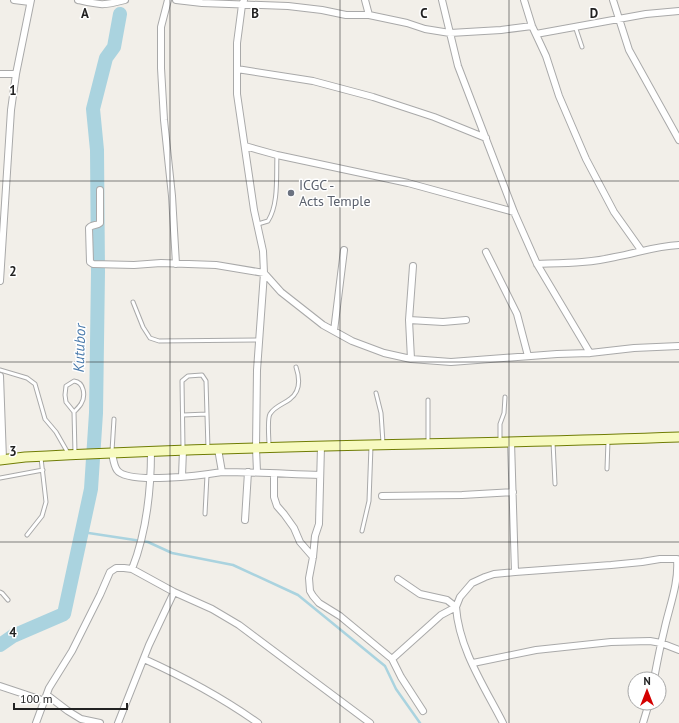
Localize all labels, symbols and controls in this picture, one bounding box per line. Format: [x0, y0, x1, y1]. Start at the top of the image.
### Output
text: A [81, 5, 89, 22]
text: B [251, 5, 259, 22]
text: C [420, 5, 428, 22]
text: D [590, 5, 598, 22]
text: 1 [9, 82, 17, 99]
place label: ICGC - Acts Temple [299, 176, 371, 210]
marker: ICGC - Acts Temple [286, 188, 296, 198]
text: 2 [9, 263, 17, 280]
water label: Kutubor [69, 322, 89, 373]
text: 3 [9, 443, 17, 460]
text: 4 [9, 624, 17, 641]
north arrow [627, 671, 667, 711]
text: N [643, 674, 651, 688]
scale bar [14, 685, 127, 711]
text: 100 m [20, 691, 53, 706]

